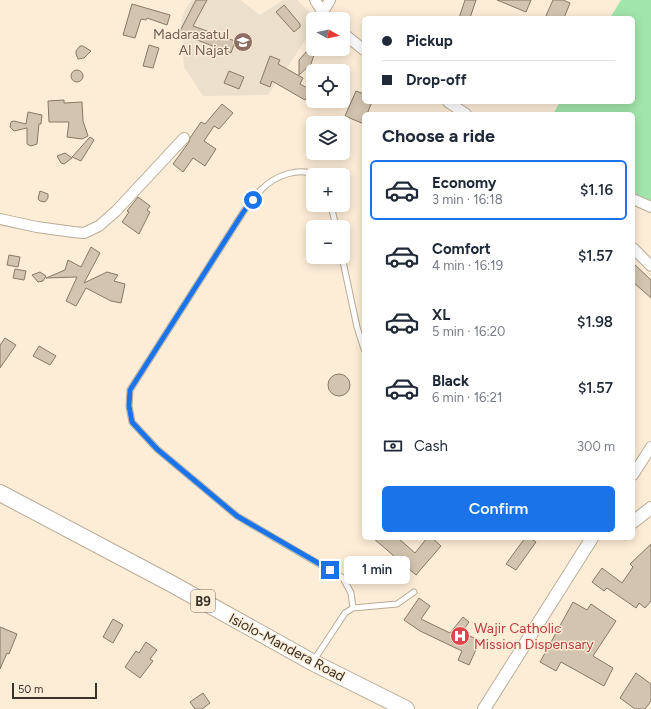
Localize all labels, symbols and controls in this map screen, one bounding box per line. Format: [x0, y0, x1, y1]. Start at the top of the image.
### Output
north arrow [306, 12, 350, 56]
map controls [306, 12, 350, 264]
place label: Madarasatul Al Najat [153, 26, 229, 59]
school or university icon: Madarasatul Al Najat [232, 31, 254, 53]
text: Pickup [406, 32, 453, 50]
button: locate [306, 64, 350, 108]
text: Drop-off [406, 71, 467, 89]
button: layers [306, 116, 350, 160]
text: Choose a ride [382, 125, 495, 147]
button: + [306, 168, 350, 212]
icon: car [384, 172, 420, 208]
text: Economy [432, 174, 497, 192]
text: $1.16 [580, 181, 613, 199]
route start [244, 191, 262, 209]
text: 3 min · 16:18 [432, 192, 503, 207]
button: − [306, 220, 350, 264]
icon: car [384, 238, 420, 274]
text: Comfort [432, 240, 491, 258]
text: $1.57 [578, 247, 613, 265]
text: 4 min · 16:19 [432, 258, 503, 273]
icon: car [384, 304, 420, 340]
text: XL [432, 306, 450, 324]
text: $1.98 [577, 313, 613, 331]
text: 5 min · 16:20 [432, 324, 505, 339]
icon: car [384, 370, 420, 406]
text: Black [432, 372, 469, 390]
text: $1.57 [578, 379, 613, 397]
text: 6 min · 16:21 [432, 390, 502, 405]
icon: cash [382, 435, 404, 457]
text: Cash [414, 437, 448, 455]
text: 300 m [577, 439, 615, 454]
button: Confirm [382, 486, 615, 532]
callout: 1 min [344, 556, 410, 584]
route end [321, 561, 339, 579]
text: 1 min [362, 562, 392, 577]
road number: B9 [191, 590, 215, 612]
street label: Isiolo-Mandera Road [226, 610, 348, 685]
place label: Wajir Catholic Mission Dispensary [474, 620, 594, 653]
hospital icon: Wajir Catholic Mission Dispensary [449, 625, 471, 647]
scale bar [12, 681, 97, 700]
text: 50 m [18, 683, 43, 696]

